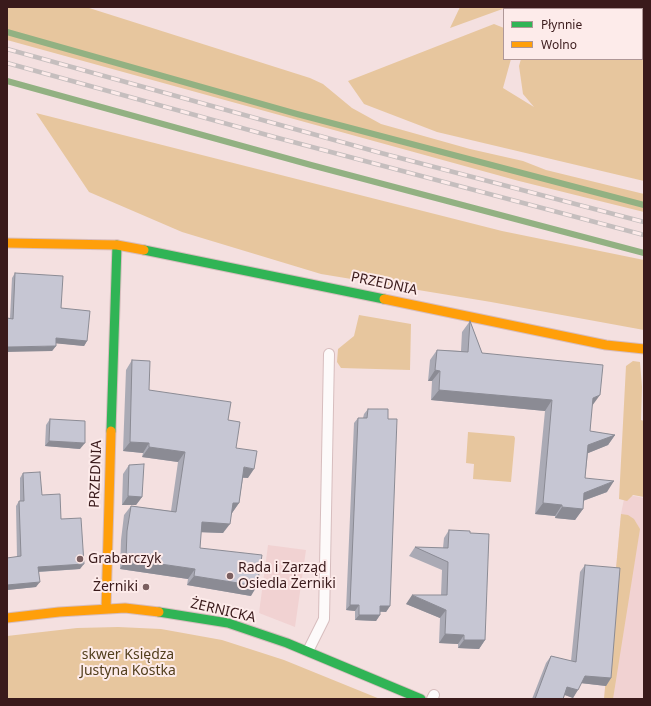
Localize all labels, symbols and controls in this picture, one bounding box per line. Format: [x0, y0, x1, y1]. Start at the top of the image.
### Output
legend [503, 8, 643, 60]
text: Płynnie [541, 16, 582, 33]
text: Wolno [541, 36, 577, 53]
street label: PRZEDNIA [349, 269, 419, 299]
street label: PRZEDNIA [86, 440, 106, 508]
place label: Grabarczyk [88, 551, 161, 567]
marker: Grabarczyk [75, 554, 85, 564]
place label: Rada i Zarząd Osiedla Żerniki [238, 560, 336, 592]
marker: Rada i Zarząd Osiedla Żerniki [225, 571, 235, 581]
place label: Żerniki [93, 579, 138, 595]
marker: Żerniki [141, 582, 151, 592]
street label: ŻERNICKA [189, 595, 257, 627]
park label: skwer Księdza Justyna Kostka [80, 647, 176, 680]

